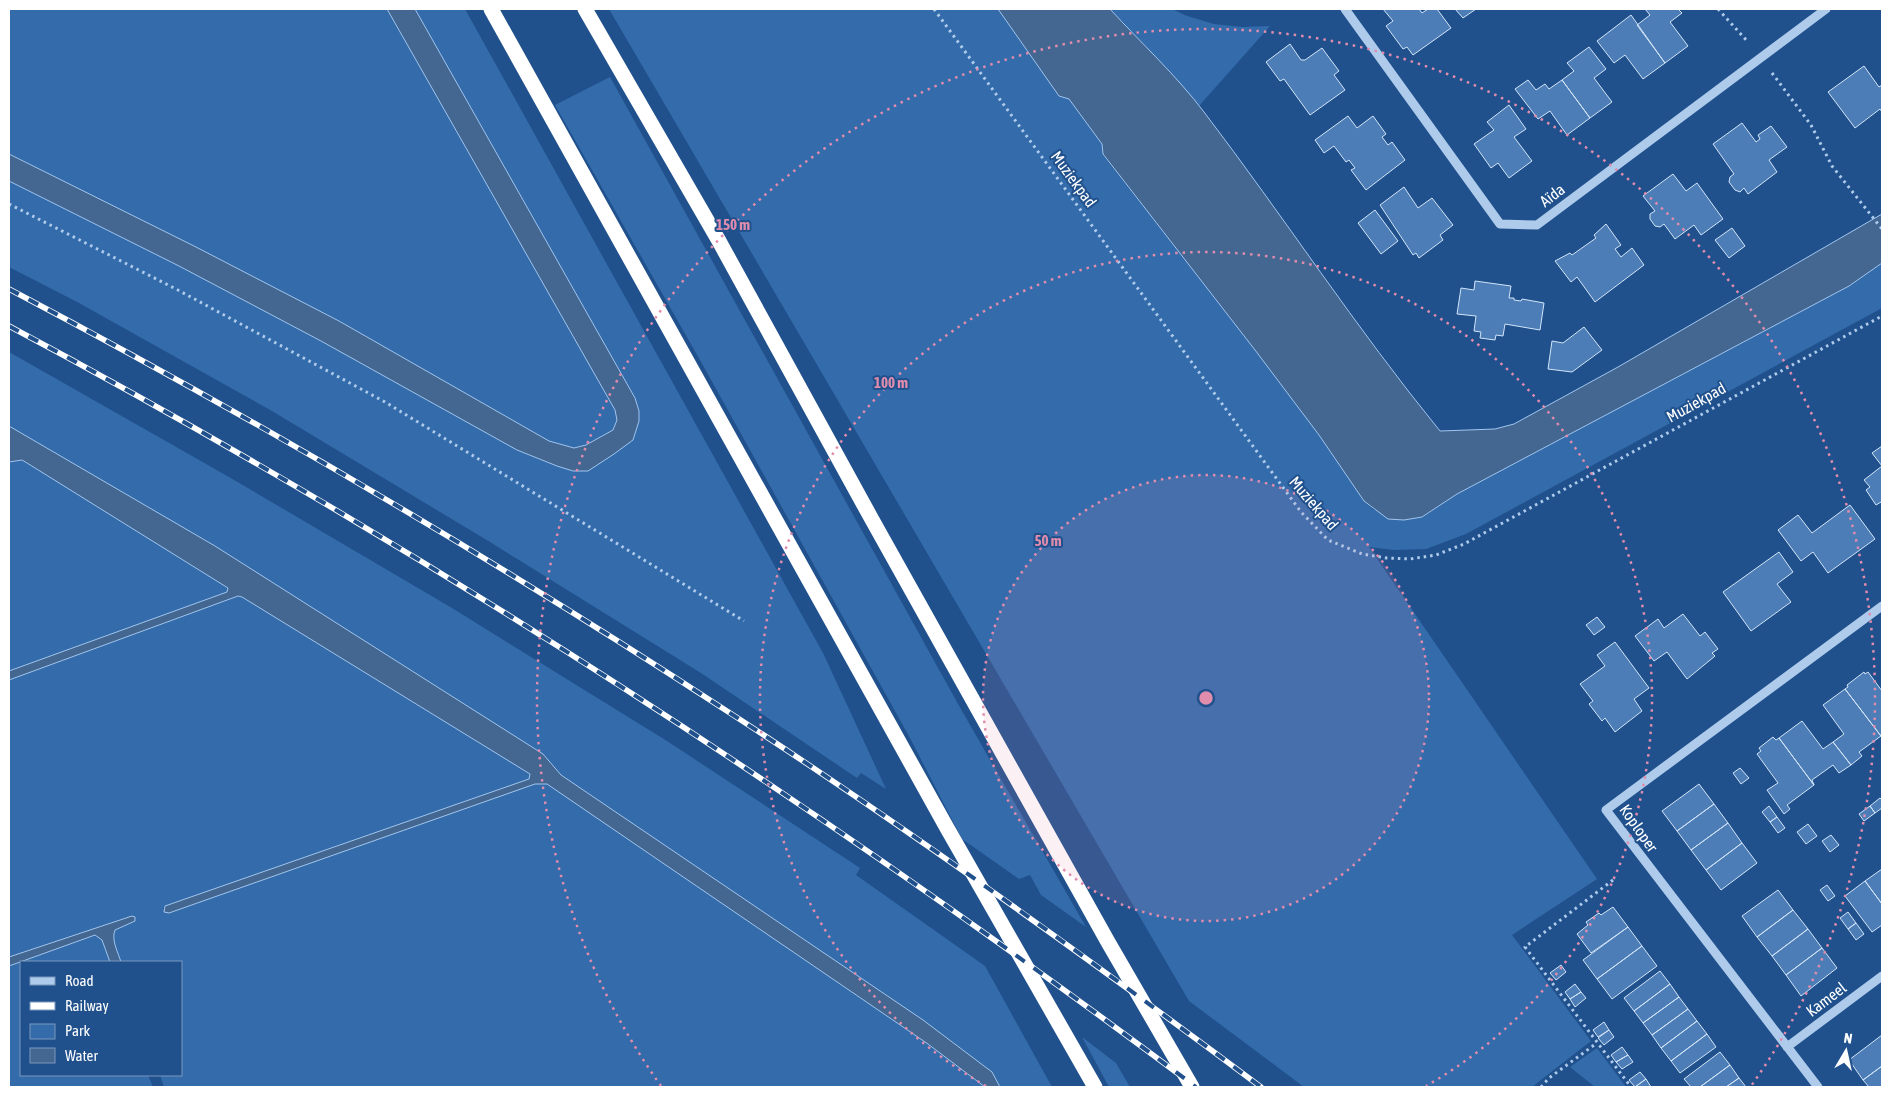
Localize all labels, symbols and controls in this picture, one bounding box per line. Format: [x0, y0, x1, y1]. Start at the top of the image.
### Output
street label: Muziekpad [1047, 147, 1100, 211]
street label: Aïda [1536, 180, 1568, 210]
text: 150 m [716, 216, 750, 233]
text: 100 m [874, 374, 908, 391]
street label: Muziekpad [1663, 378, 1729, 426]
street label: Muziekpad [1285, 473, 1342, 534]
text: 50 m [1035, 532, 1062, 549]
centre of rings [1197, 689, 1215, 707]
street label: Koploper [1615, 801, 1662, 856]
legend [20, 961, 182, 1076]
text: Road [65, 972, 94, 989]
street label: Kameel [1803, 978, 1850, 1020]
text: Railway [65, 997, 109, 1014]
text: Park [65, 1022, 90, 1039]
north arrow [1821, 1026, 1871, 1076]
text: N [1843, 1030, 1853, 1047]
text: Water [65, 1047, 98, 1064]

